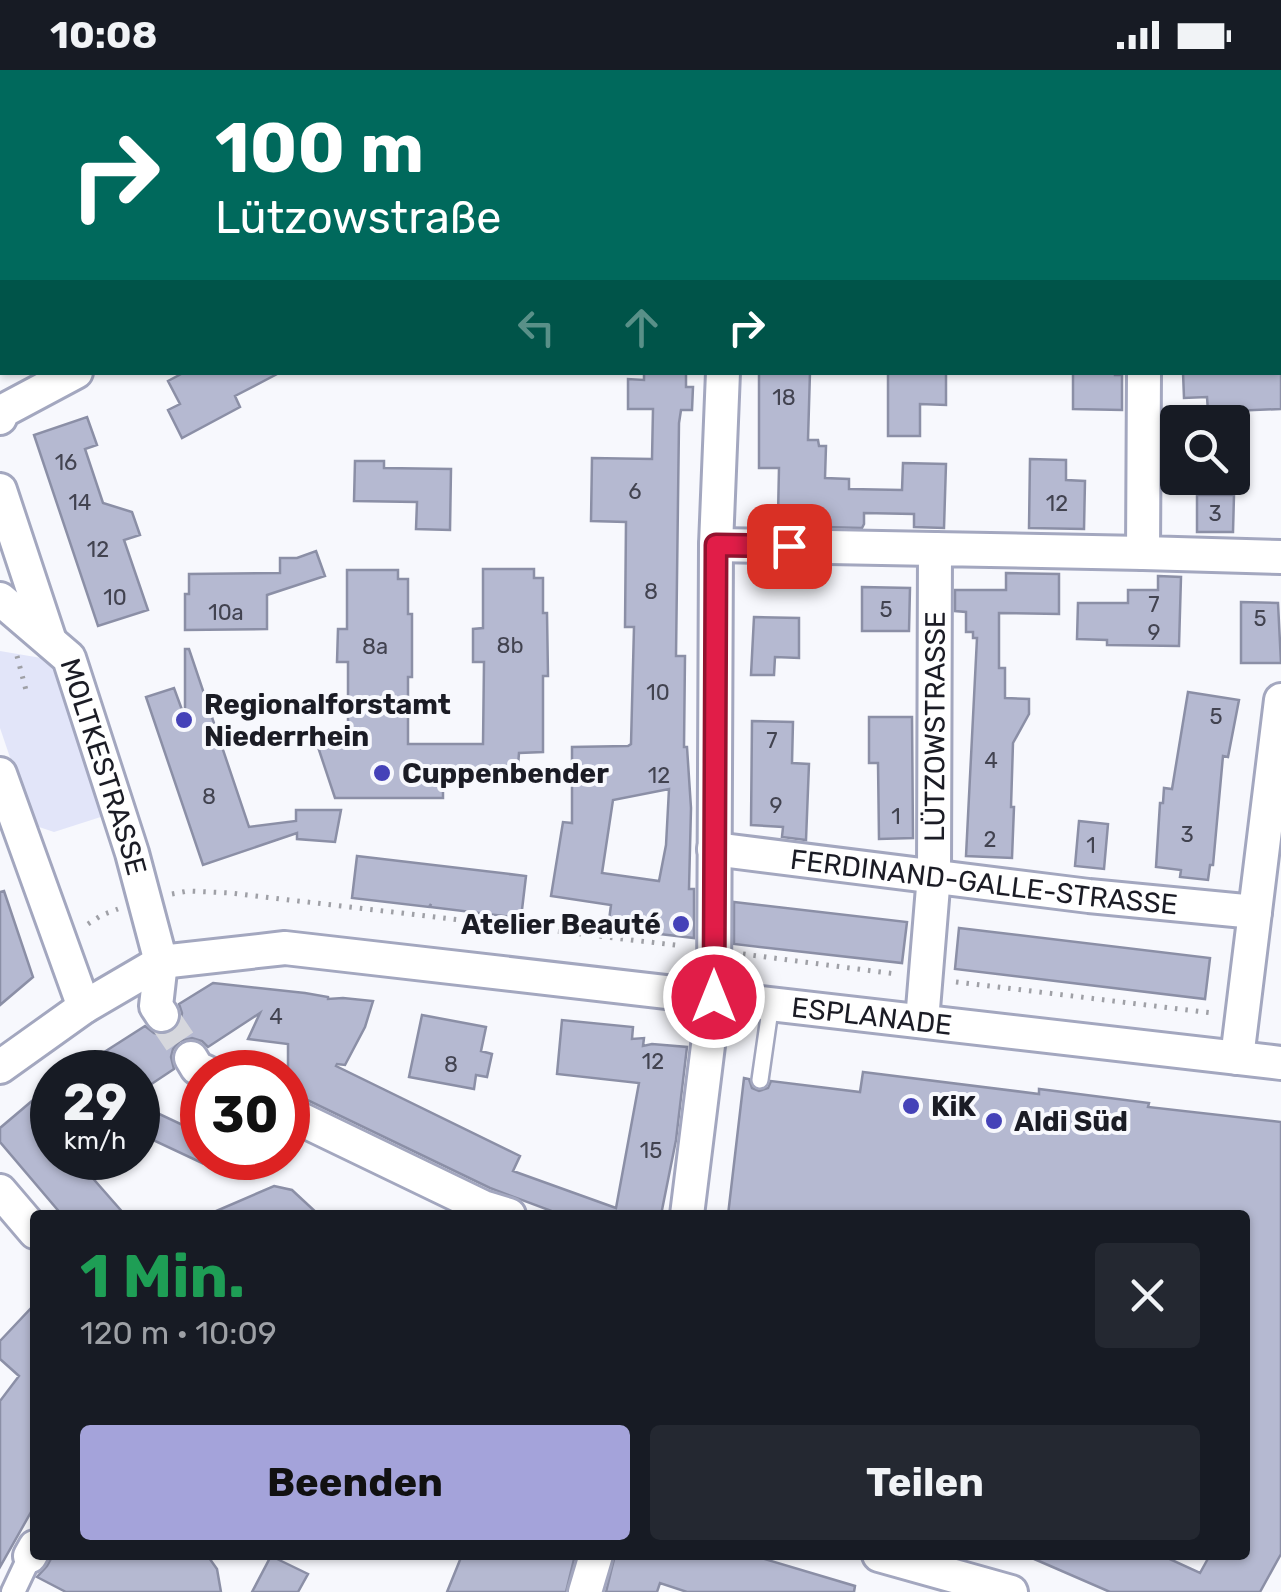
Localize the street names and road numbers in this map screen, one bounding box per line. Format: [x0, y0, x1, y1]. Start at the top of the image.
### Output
street label: LÜTZOWSTRASSE [918, 611, 951, 842]
street label: MOLTKESTRASSE [54, 654, 154, 879]
street label: FERDINAND-GALLE-STRASSE [788, 842, 1179, 921]
street label: ESPLANADE [790, 990, 954, 1041]

